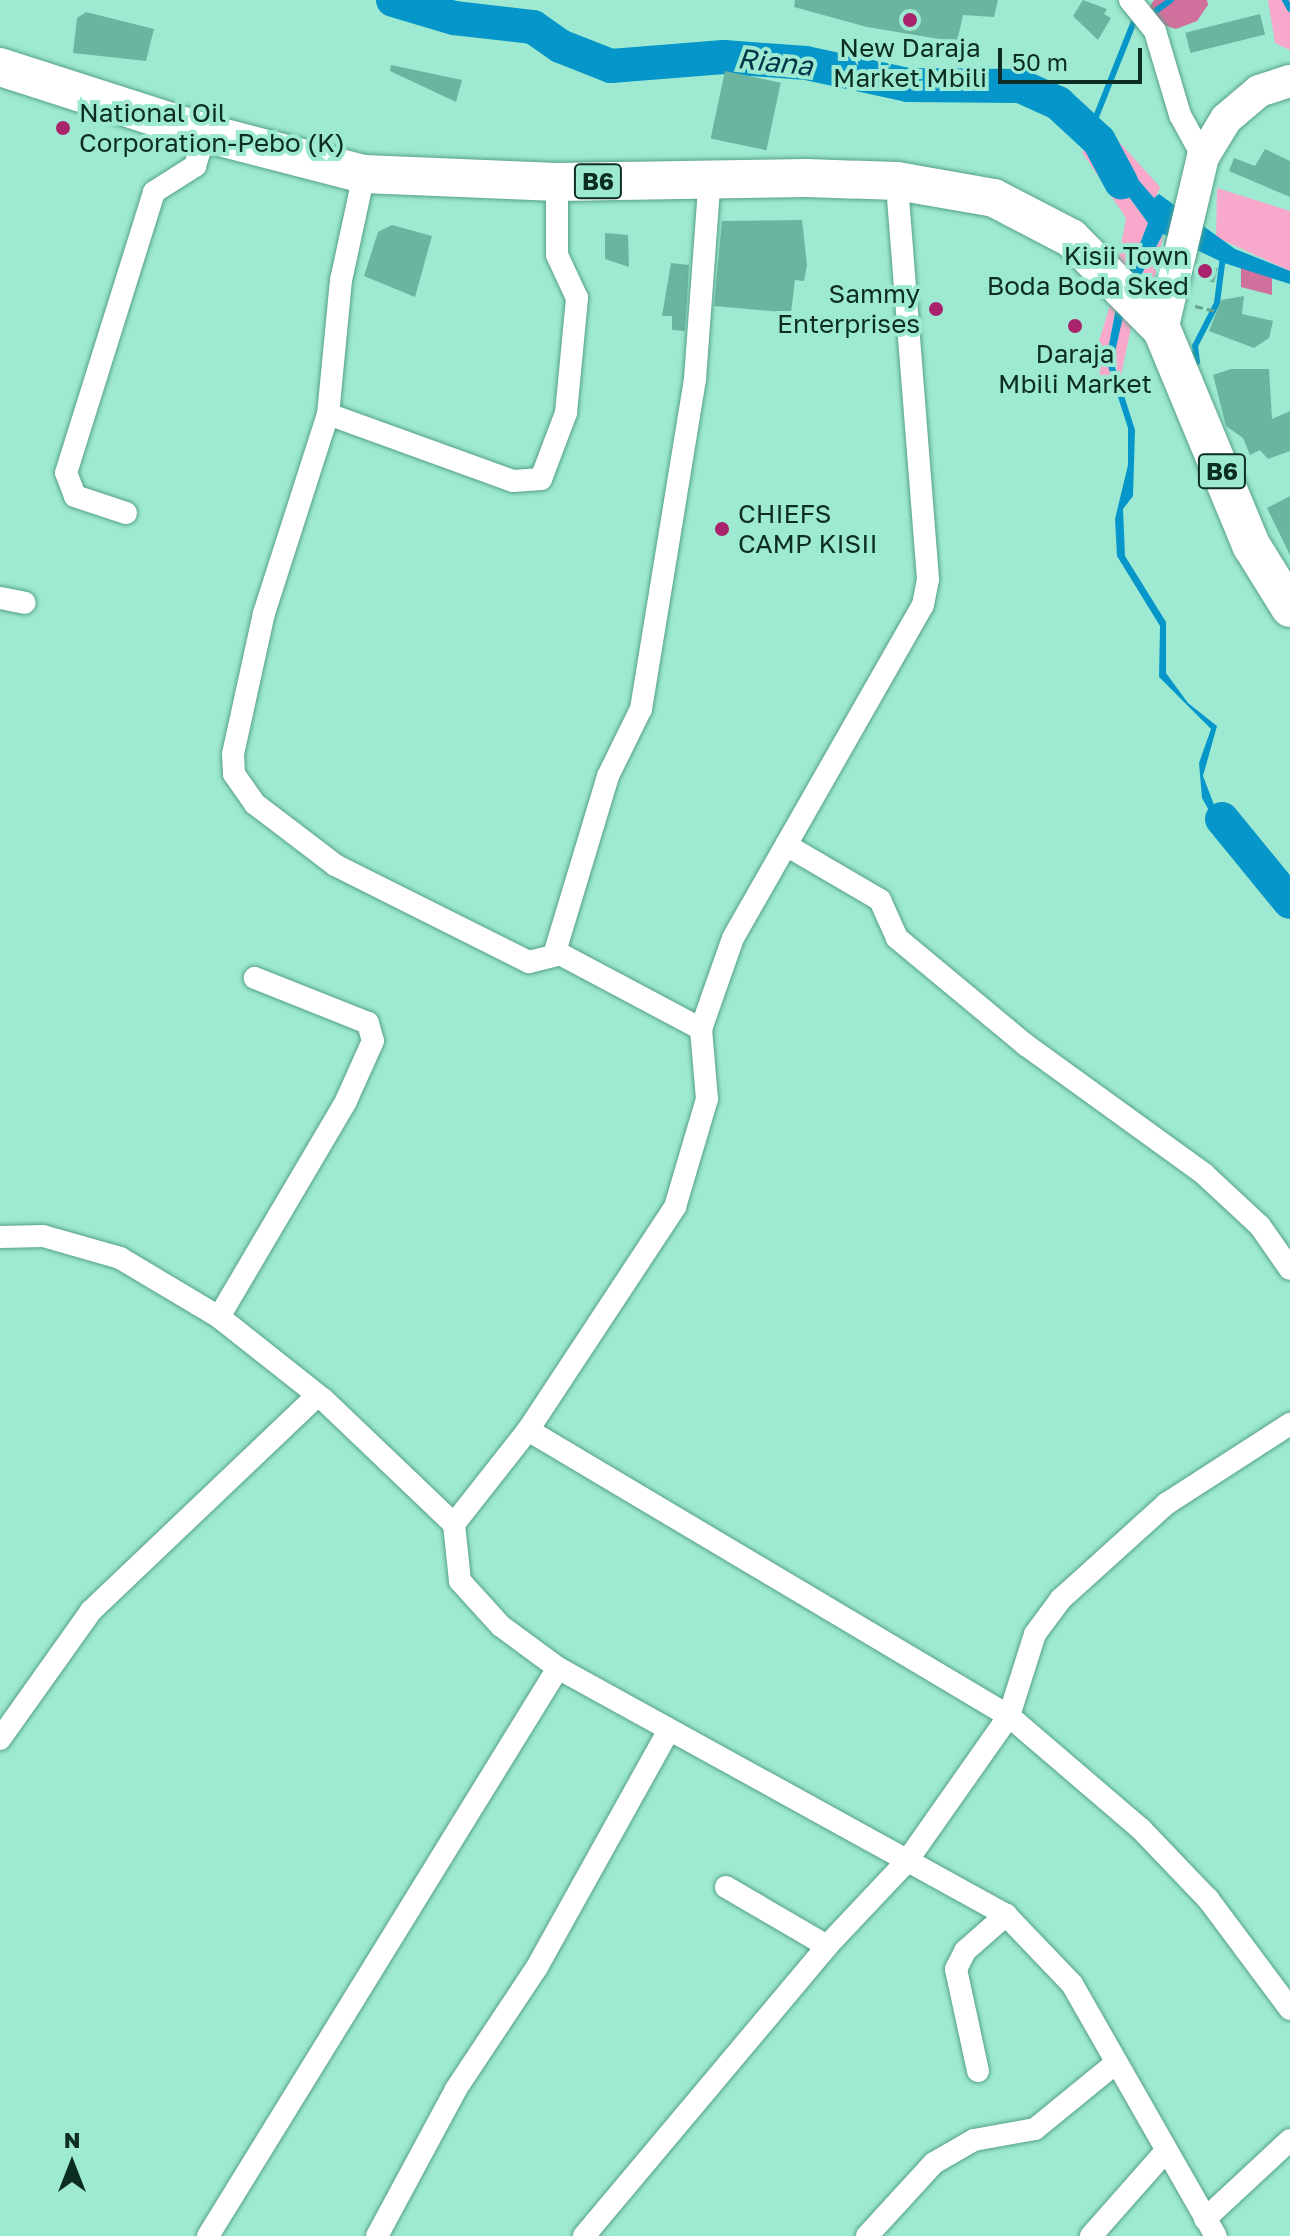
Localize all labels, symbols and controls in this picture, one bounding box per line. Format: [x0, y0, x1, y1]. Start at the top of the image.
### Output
marker: New Daraja Market Mbili [901, 11, 919, 29]
place label: New Daraja Market Mbili [833, 32, 987, 94]
scale bar [1002, 32, 1146, 82]
water label: Riana [736, 41, 814, 83]
text: 50 m [1012, 47, 1068, 76]
place label: National Oil Corporation-Pebo (K) [79, 97, 345, 158]
marker: National Oil Corporation-Pebo (K) [54, 119, 72, 137]
road number: B6 [572, 161, 624, 201]
place label: Kisii Town Boda Boda Sked [987, 240, 1189, 302]
marker: Kisii Town Boda Boda Sked [1196, 262, 1214, 280]
place label: Sammy Enterprises [777, 278, 920, 340]
marker: Sammy Enterprises [927, 300, 945, 318]
marker: Daraja Mbili Market [1066, 317, 1084, 335]
place label: Daraja Mbili Market [998, 338, 1152, 400]
road number: B6 [1196, 451, 1248, 491]
place label: CHIEFS CAMP KISII [738, 498, 878, 560]
marker: CHIEFS CAMP KISII [713, 520, 731, 538]
north arrow [32, 2124, 112, 2204]
text: N [64, 2126, 80, 2153]

